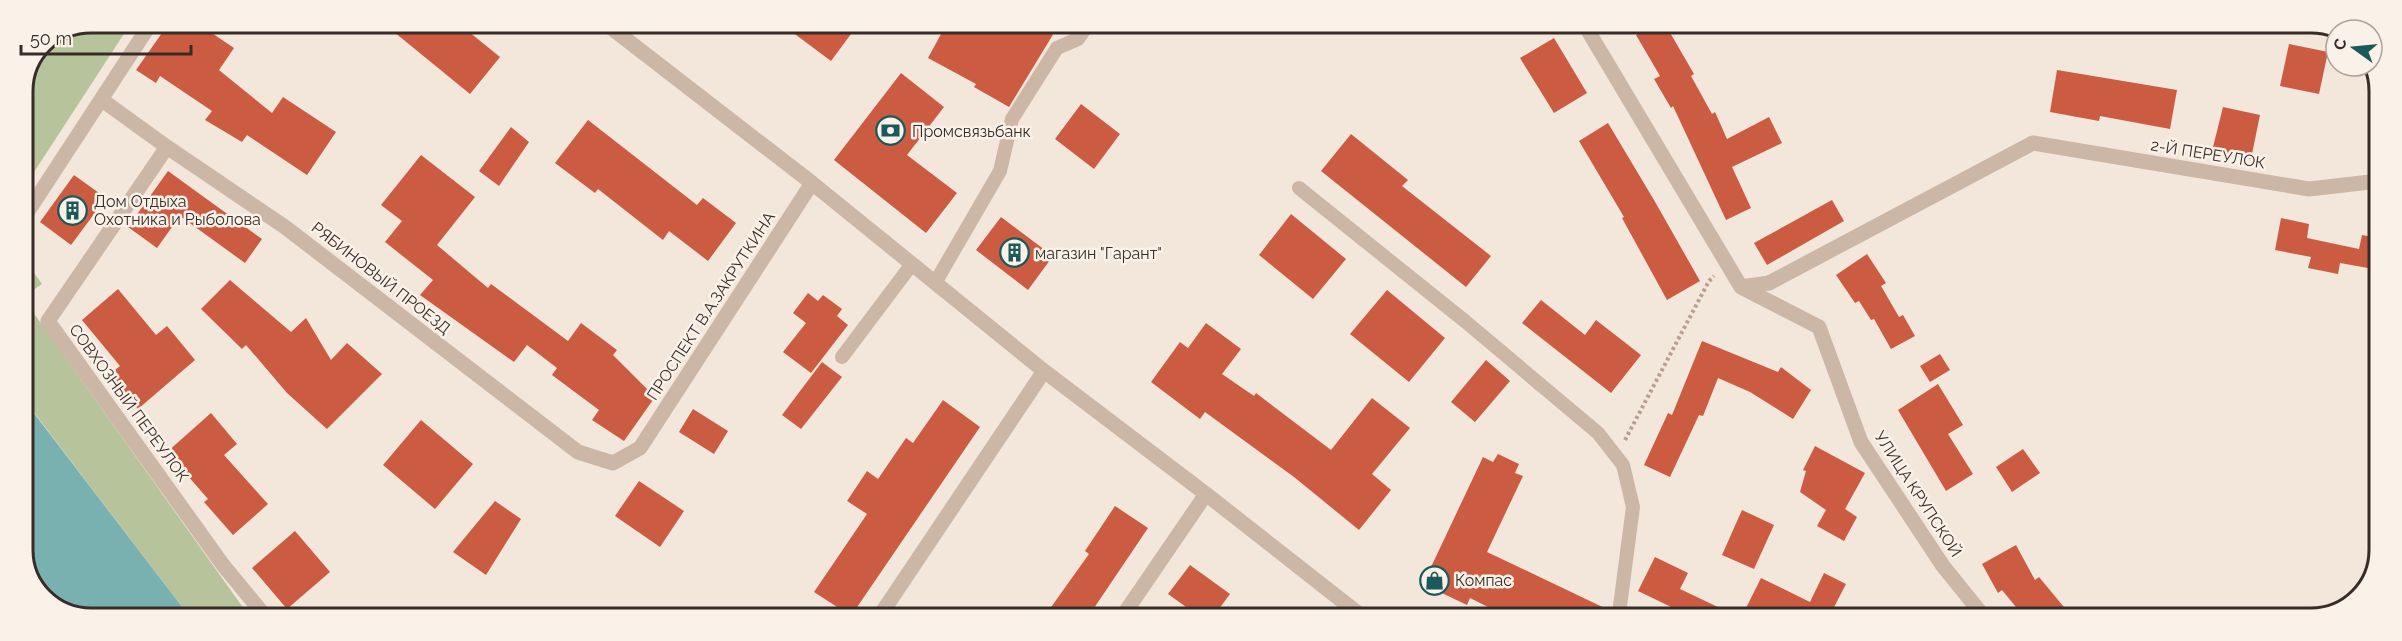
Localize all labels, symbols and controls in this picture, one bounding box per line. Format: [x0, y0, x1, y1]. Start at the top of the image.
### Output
scale bar [21, 18, 190, 56]
north arrow [2324, 18, 2384, 78]
text: 50 m [30, 28, 72, 49]
text: С [2329, 36, 2351, 52]
bank icon: Промсвязьбанк [875, 115, 907, 147]
place label: Промсвязьбанк [912, 122, 1031, 141]
street label: 2-Й ПЕРЕУЛОК [2149, 136, 2267, 172]
place label: Дом Отдыха Охотника и Рыболова [94, 192, 261, 229]
building icon: Дом Отдыха Охотника и Рыболова [57, 194, 89, 226]
street label: ПРОСПЕКТ В.А.ЗАКРУТКИНА [643, 208, 779, 404]
street label: РЯБИНОВЫЙ ПРОЕЗД [308, 218, 454, 338]
building icon: магазин "Гарант" [998, 237, 1030, 269]
place label: магазин "Гарант" [1035, 244, 1162, 263]
street label: СОВХОЗНЫЙ ПЕРЕУЛОК [65, 320, 193, 486]
street label: УЛИЦА КРУПСКОЙ [1870, 428, 1966, 560]
shop icon: Компас [1418, 564, 1450, 596]
place label: Компас [1455, 571, 1512, 590]

